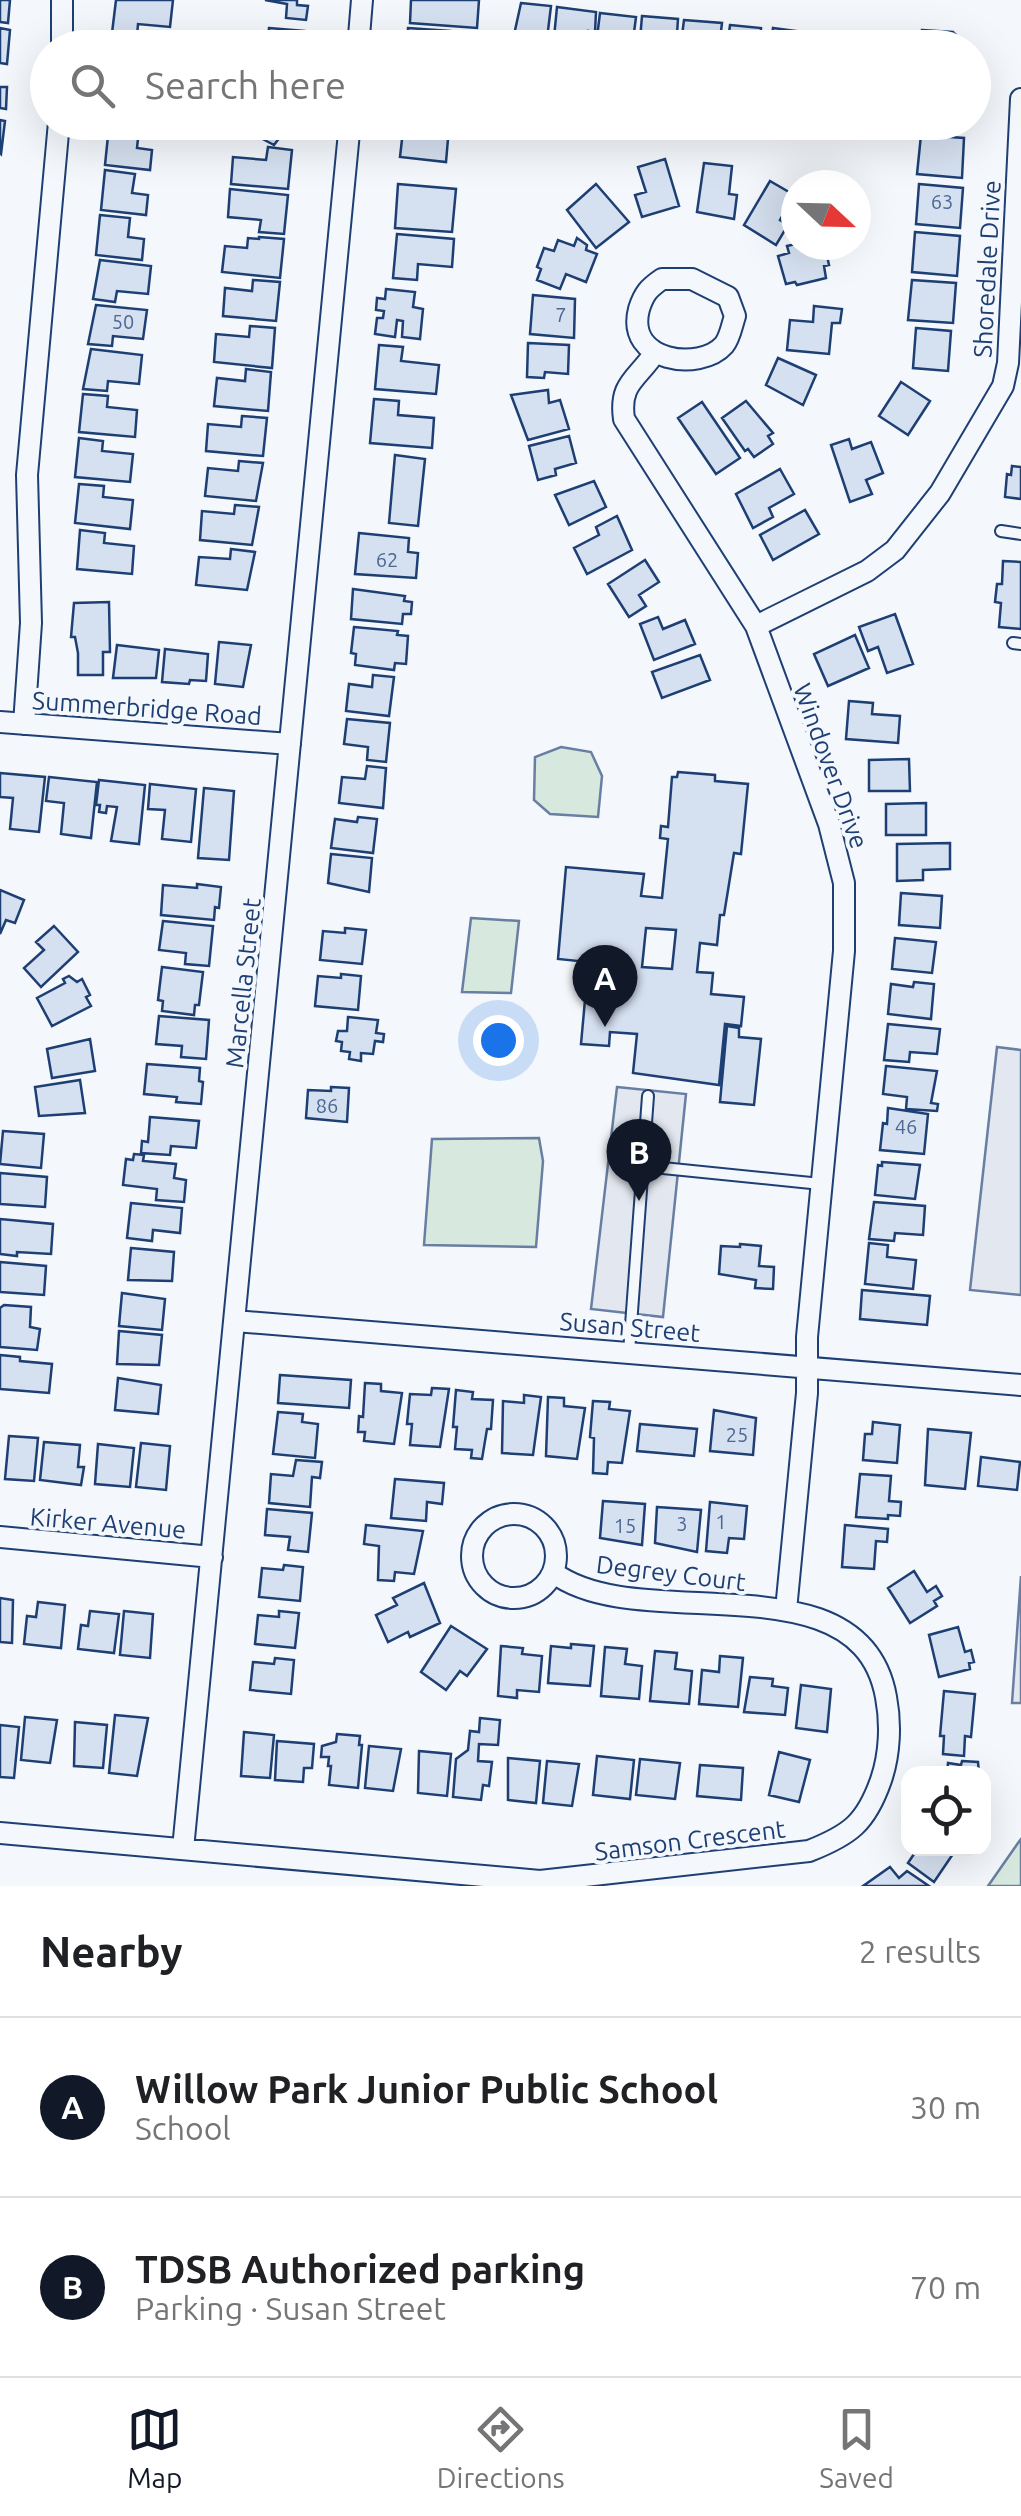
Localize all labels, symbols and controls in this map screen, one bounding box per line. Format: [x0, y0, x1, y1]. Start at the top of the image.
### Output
search box [30, 30, 991, 140]
icon: search [65, 58, 120, 113]
text: Search here [145, 64, 346, 106]
north arrow [781, 170, 871, 260]
street label: Shoredale Drive [968, 179, 1006, 359]
house number: 63 [931, 190, 953, 213]
house number: 7 [555, 303, 567, 326]
house number: 50 [112, 310, 134, 333]
house number: 62 [376, 548, 398, 571]
street label: Windover Drive [788, 680, 874, 852]
street label: Summerbridge Road [31, 686, 263, 730]
street label: Marcella Street [220, 896, 266, 1069]
pin: A [572, 944, 638, 1027]
your location [473, 1015, 524, 1066]
house number: 86 [316, 1094, 338, 1117]
house number: 46 [895, 1115, 917, 1138]
pin: B [606, 1118, 672, 1201]
street label: Susan Street [559, 1307, 702, 1347]
house number: 25 [726, 1423, 748, 1446]
street label: Kirker Avenue [29, 1502, 187, 1544]
house number: 1 [715, 1510, 727, 1533]
house number: 3 [676, 1512, 688, 1535]
house number: 15 [614, 1514, 636, 1537]
street label: Degrey Court [595, 1550, 747, 1596]
map controls [901, 1766, 991, 1856]
button: locate [901, 1766, 991, 1856]
street label: Samson Crescent [593, 1814, 787, 1866]
text: Nearby [40, 1928, 183, 1975]
text: 2 results [859, 1933, 981, 1969]
text: Willow Park Junior Public School [135, 2068, 718, 2110]
text: A [61, 2089, 84, 2125]
text: 30 m [910, 2089, 981, 2125]
text: School [135, 2110, 231, 2146]
text: TDSB Authorized parking [135, 2248, 585, 2290]
text: B [62, 2269, 83, 2305]
text: 70 m [910, 2269, 981, 2305]
text: Parking · Susan Street [135, 2290, 446, 2326]
tab: Map [127, 2402, 182, 2493]
tab: Directions [437, 2402, 565, 2493]
tab: Saved [819, 2402, 894, 2493]

